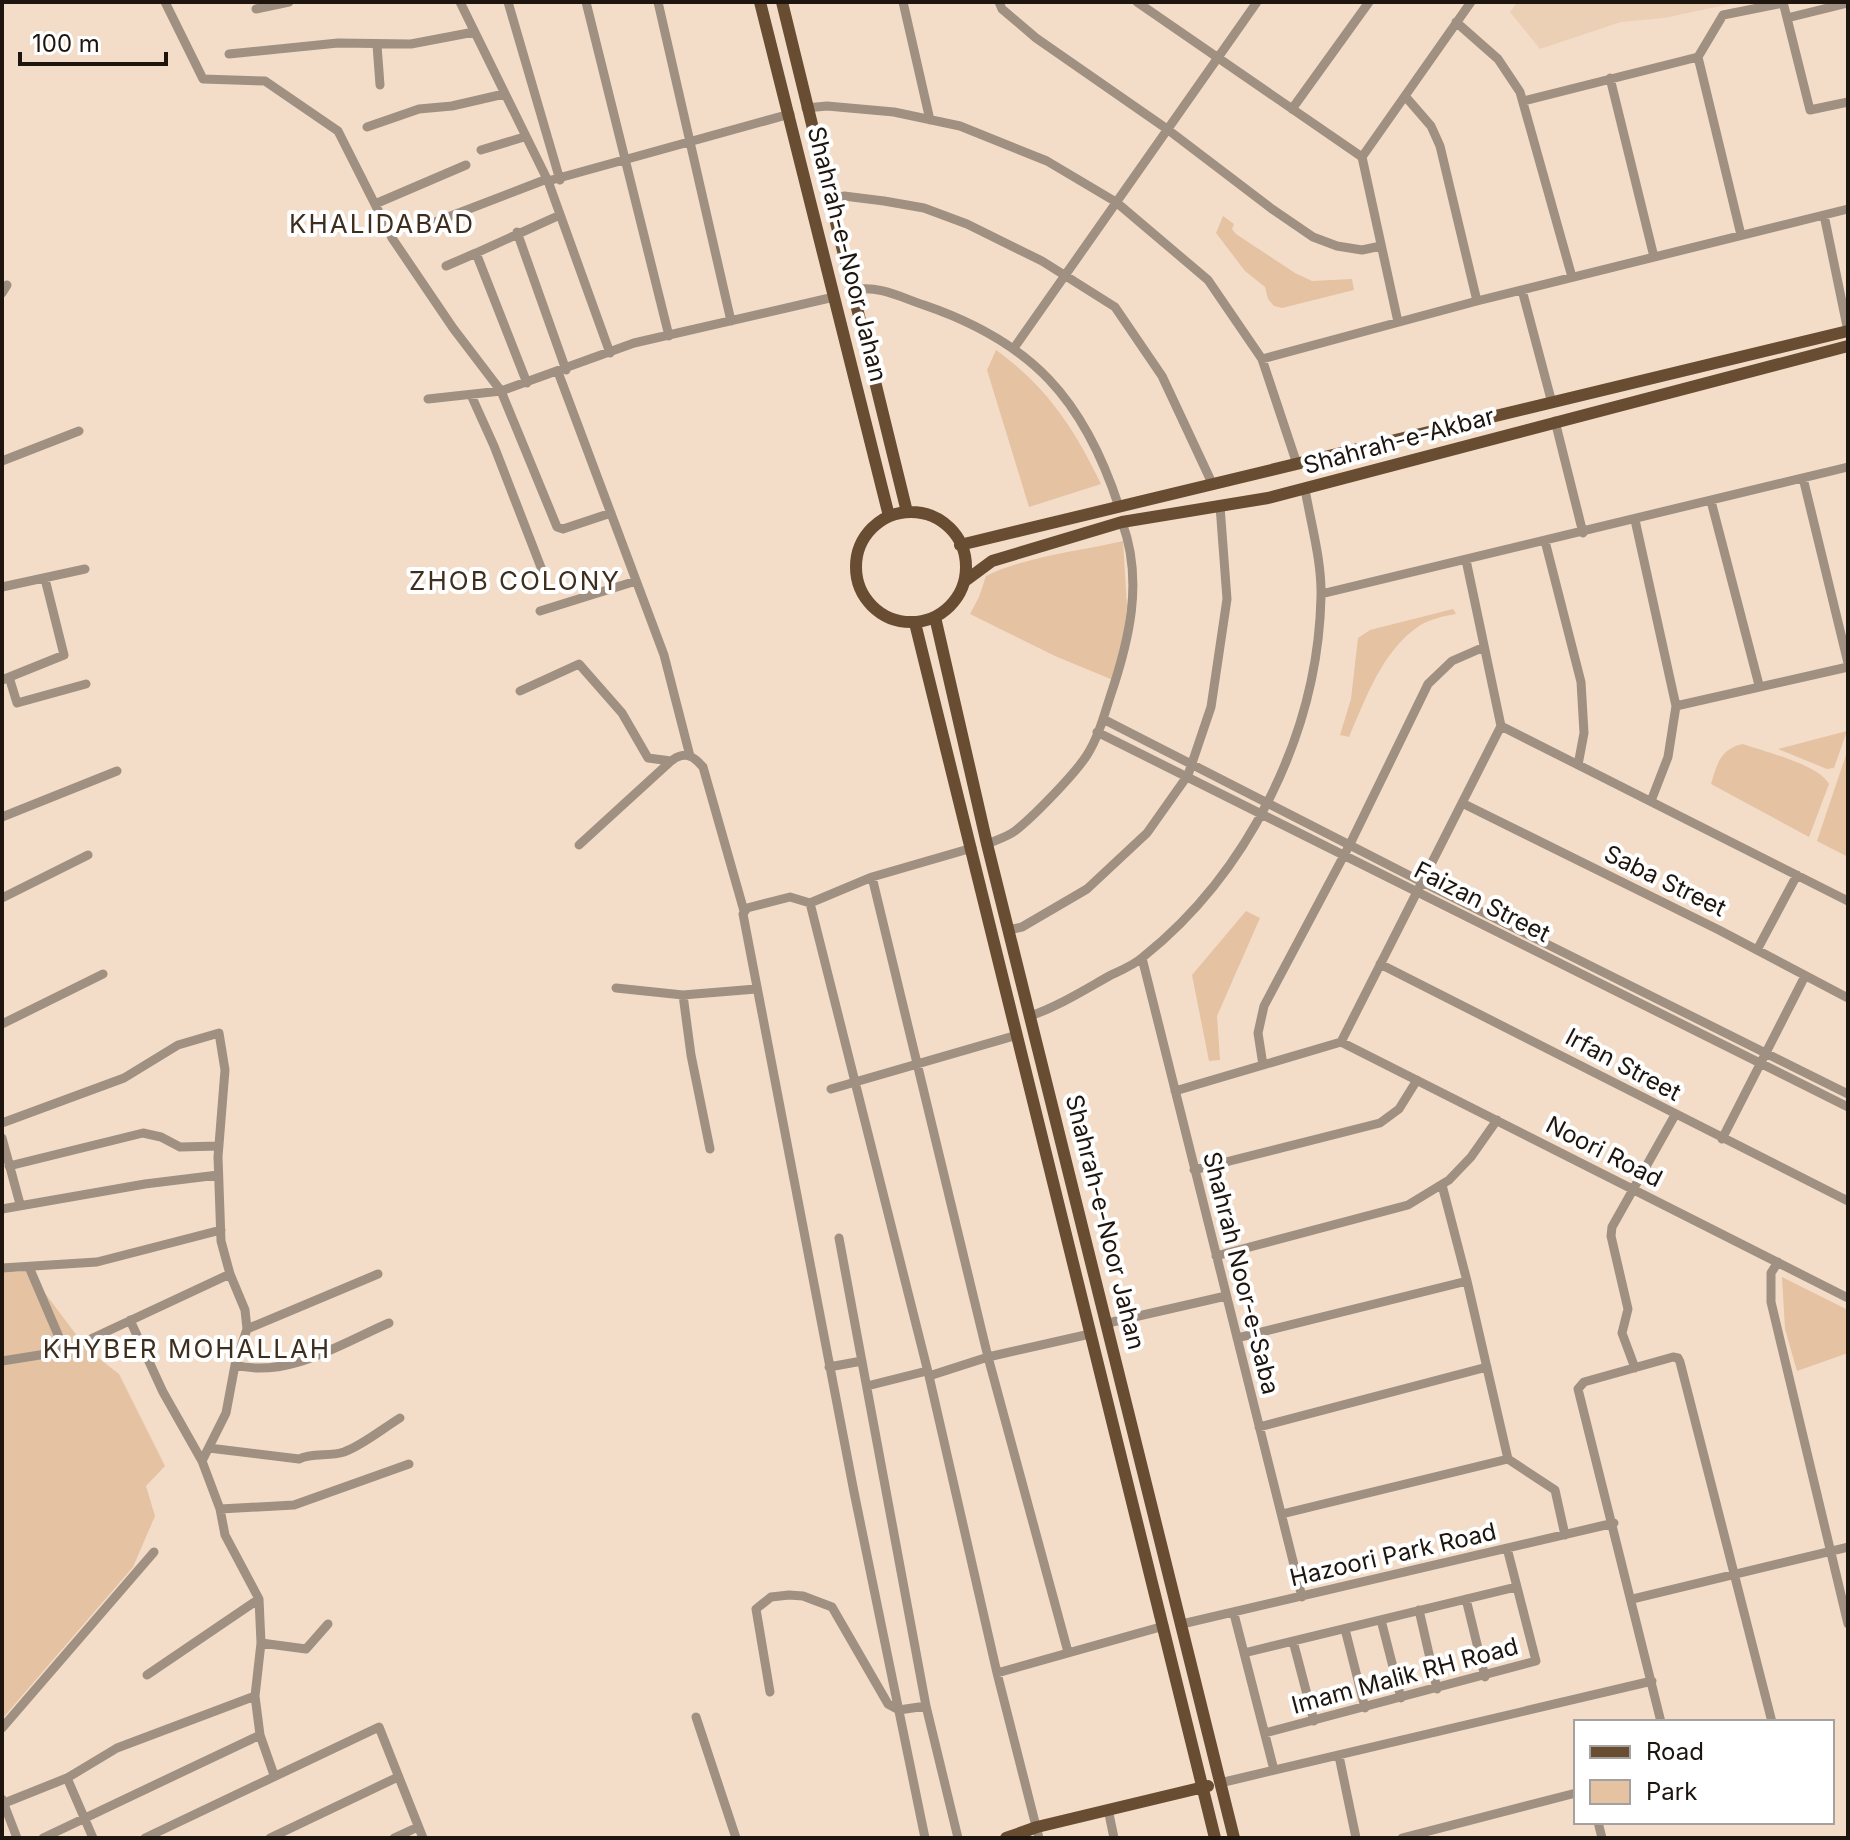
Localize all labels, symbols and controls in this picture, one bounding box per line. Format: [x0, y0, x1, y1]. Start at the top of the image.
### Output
scale bar [20, 16, 166, 66]
text: 100 m [32, 29, 100, 58]
street label: Shahrah-e-Noor Jahan [802, 123, 893, 384]
district label: KHALIDABAD [289, 208, 475, 239]
street label: Shahrah-e-Akbar [1300, 401, 1497, 480]
district label: ZHOB COLONY [409, 565, 621, 596]
street label: Saba Street [1600, 839, 1731, 923]
street label: Faizan Street [1410, 855, 1555, 948]
street label: Irfan Street [1561, 1022, 1686, 1107]
street label: Shahrah-e-Noor Jahan [1060, 1091, 1151, 1352]
street label: Noori Road [1541, 1110, 1667, 1193]
street label: Shahrah Noor-e-Saba [1197, 1149, 1286, 1397]
district label: KHYBER MOHALLAH [43, 1333, 331, 1364]
street label: Hazoori Park Road [1287, 1517, 1499, 1592]
street label: Imam Malik RH Road [1288, 1631, 1521, 1720]
legend [1574, 1720, 1834, 1824]
text: Road [1646, 1737, 1704, 1766]
text: Park [1646, 1777, 1697, 1806]

